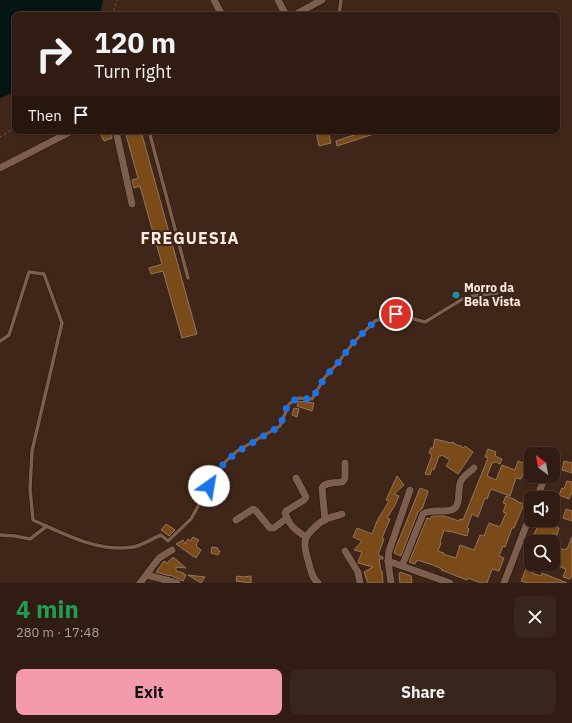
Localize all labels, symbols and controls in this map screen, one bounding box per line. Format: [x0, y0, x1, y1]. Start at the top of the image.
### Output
text: 120 m [94, 24, 176, 61]
icon: right [28, 28, 80, 80]
text: Turn right [94, 60, 172, 83]
icon: arrive [70, 104, 92, 126]
text: Then [28, 106, 62, 125]
district label: FREGUESIA [140, 228, 240, 248]
place label: Morro da Bela Vista [464, 280, 521, 309]
marker: Morro da Bela Vista [451, 290, 461, 300]
pin [379, 297, 413, 331]
icon: arrive [385, 303, 407, 325]
north arrow [524, 447, 560, 483]
map controls [524, 447, 560, 571]
position arrow [188, 465, 230, 507]
button: sound [524, 491, 560, 527]
button: search [524, 535, 560, 571]
text: 4 min [16, 593, 79, 625]
button: close [514, 596, 556, 638]
text: 280 m · 17:48 [16, 624, 99, 641]
button: Exit [16, 669, 282, 715]
button: Share [290, 669, 556, 715]

